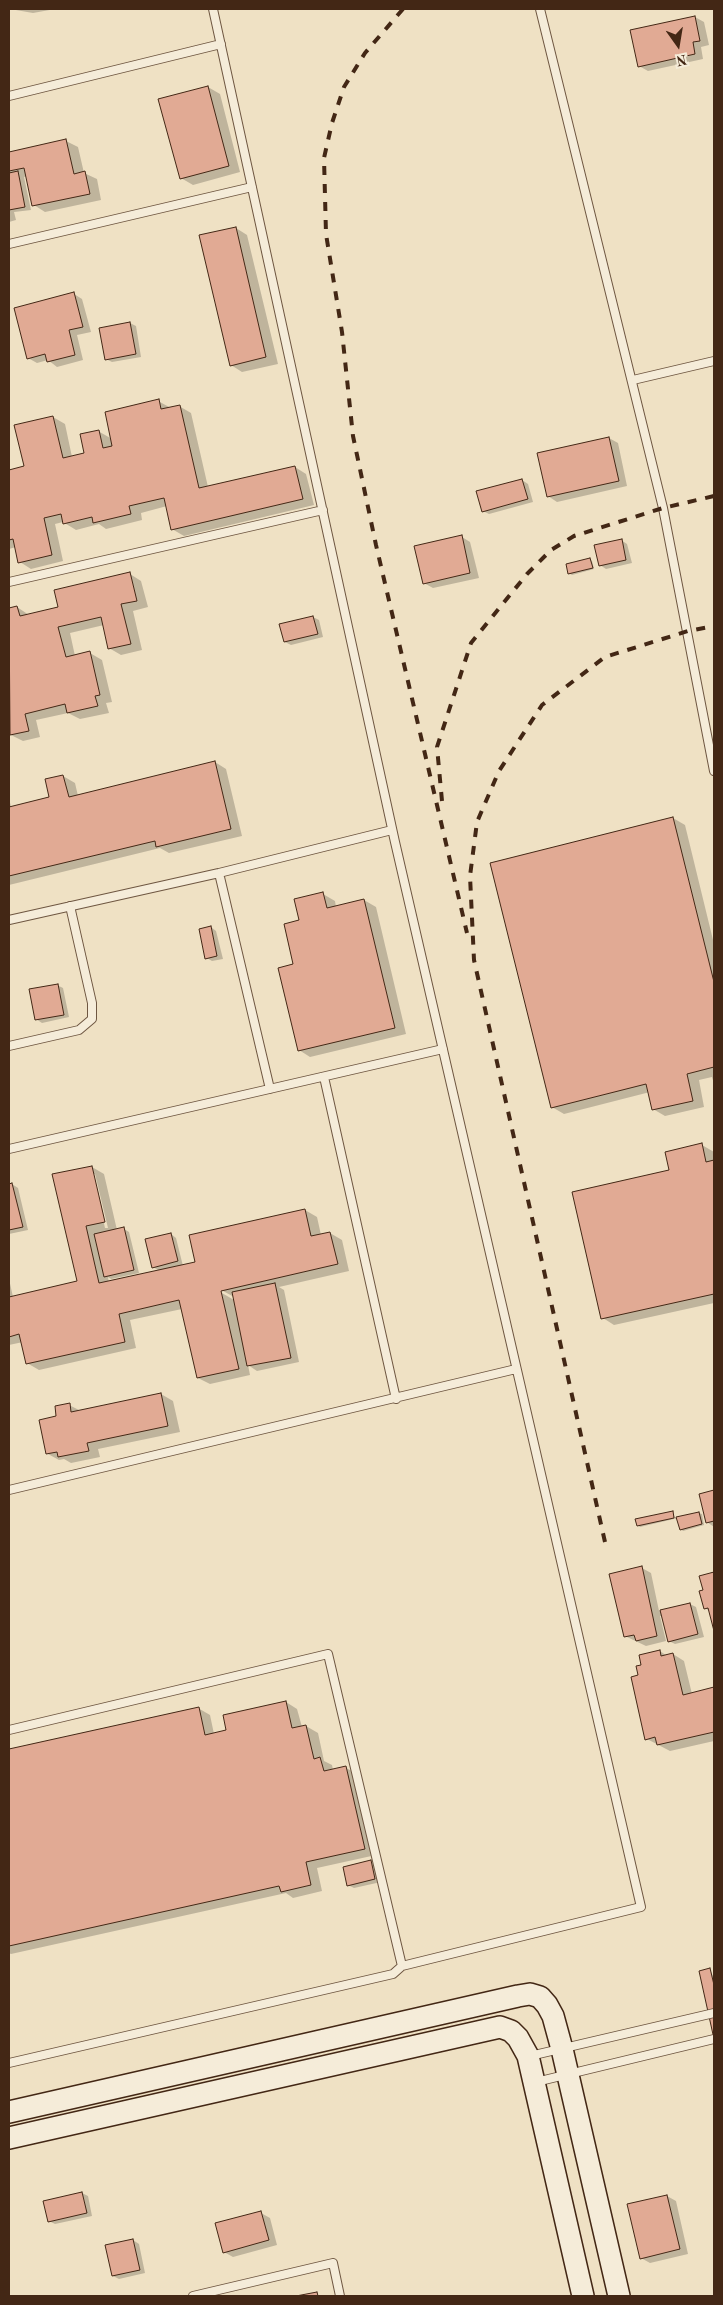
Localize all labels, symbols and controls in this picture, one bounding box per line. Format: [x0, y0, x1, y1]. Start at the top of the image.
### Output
north arrow [653, 20, 703, 70]
text: N [675, 52, 688, 68]

